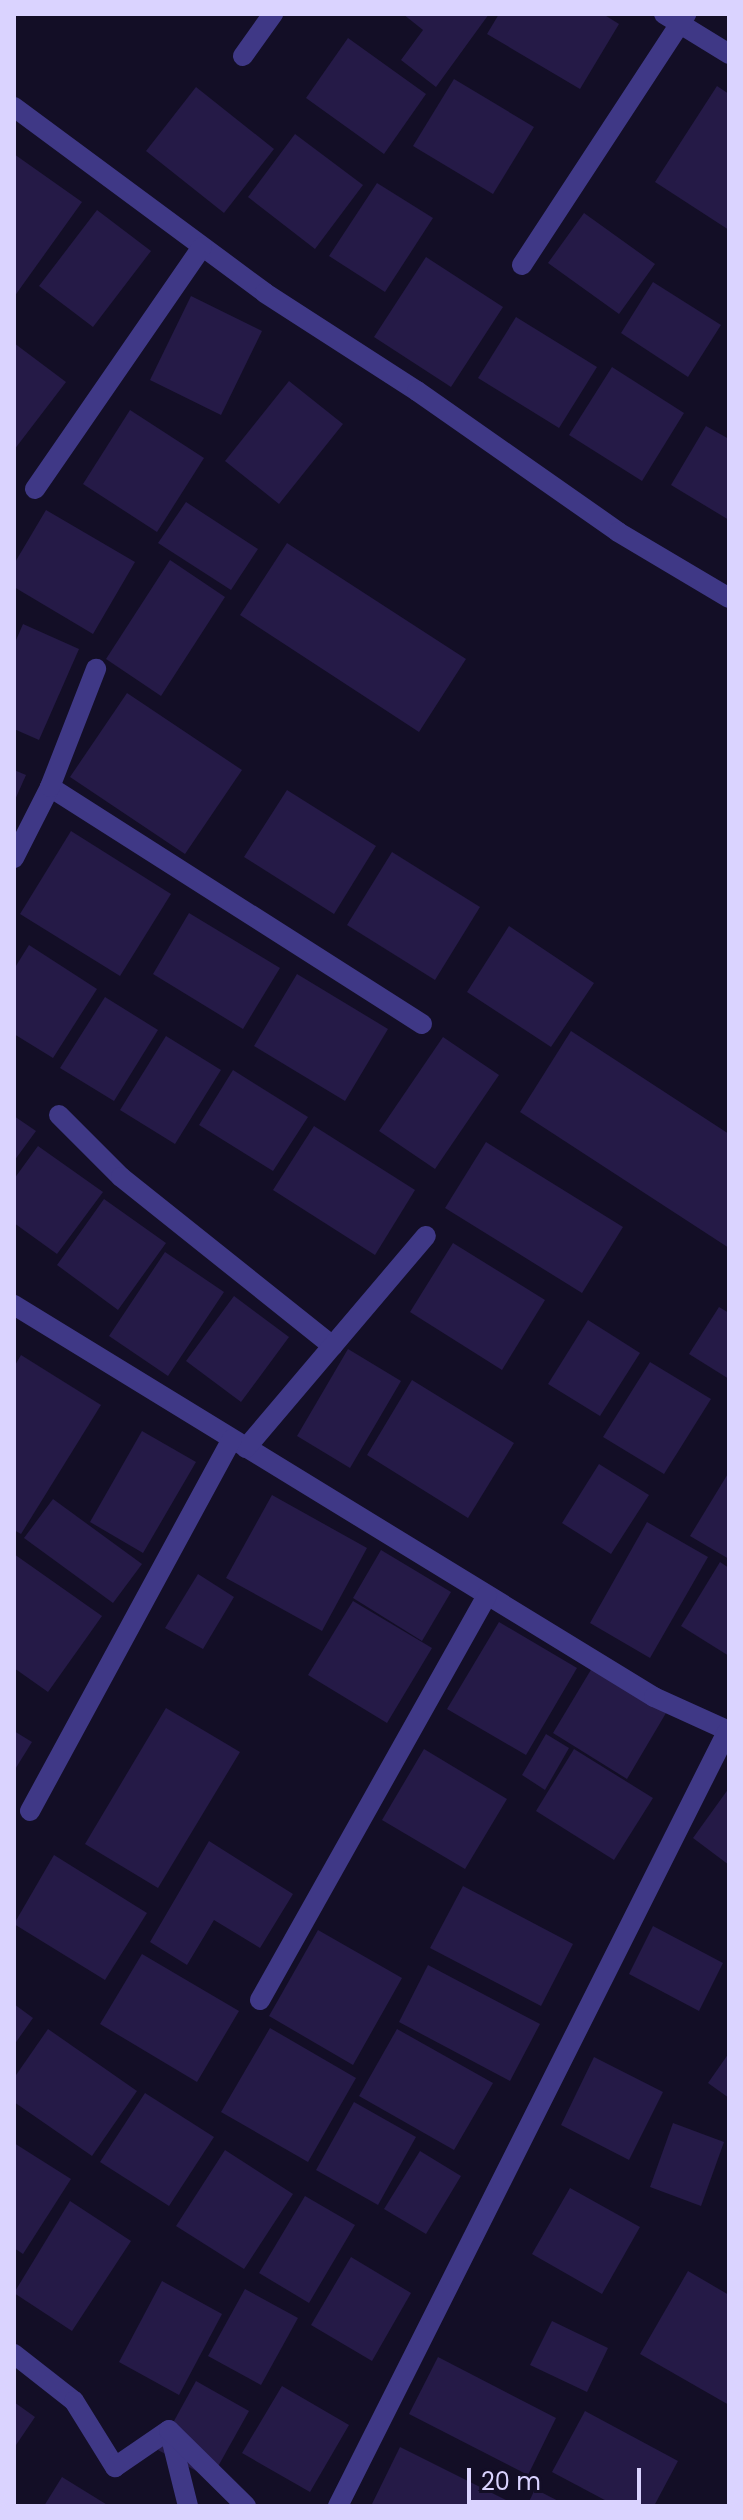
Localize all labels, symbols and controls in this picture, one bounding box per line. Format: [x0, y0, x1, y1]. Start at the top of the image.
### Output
scale bar [471, 2452, 645, 2502]
text: 20 m [481, 2465, 541, 2498]

